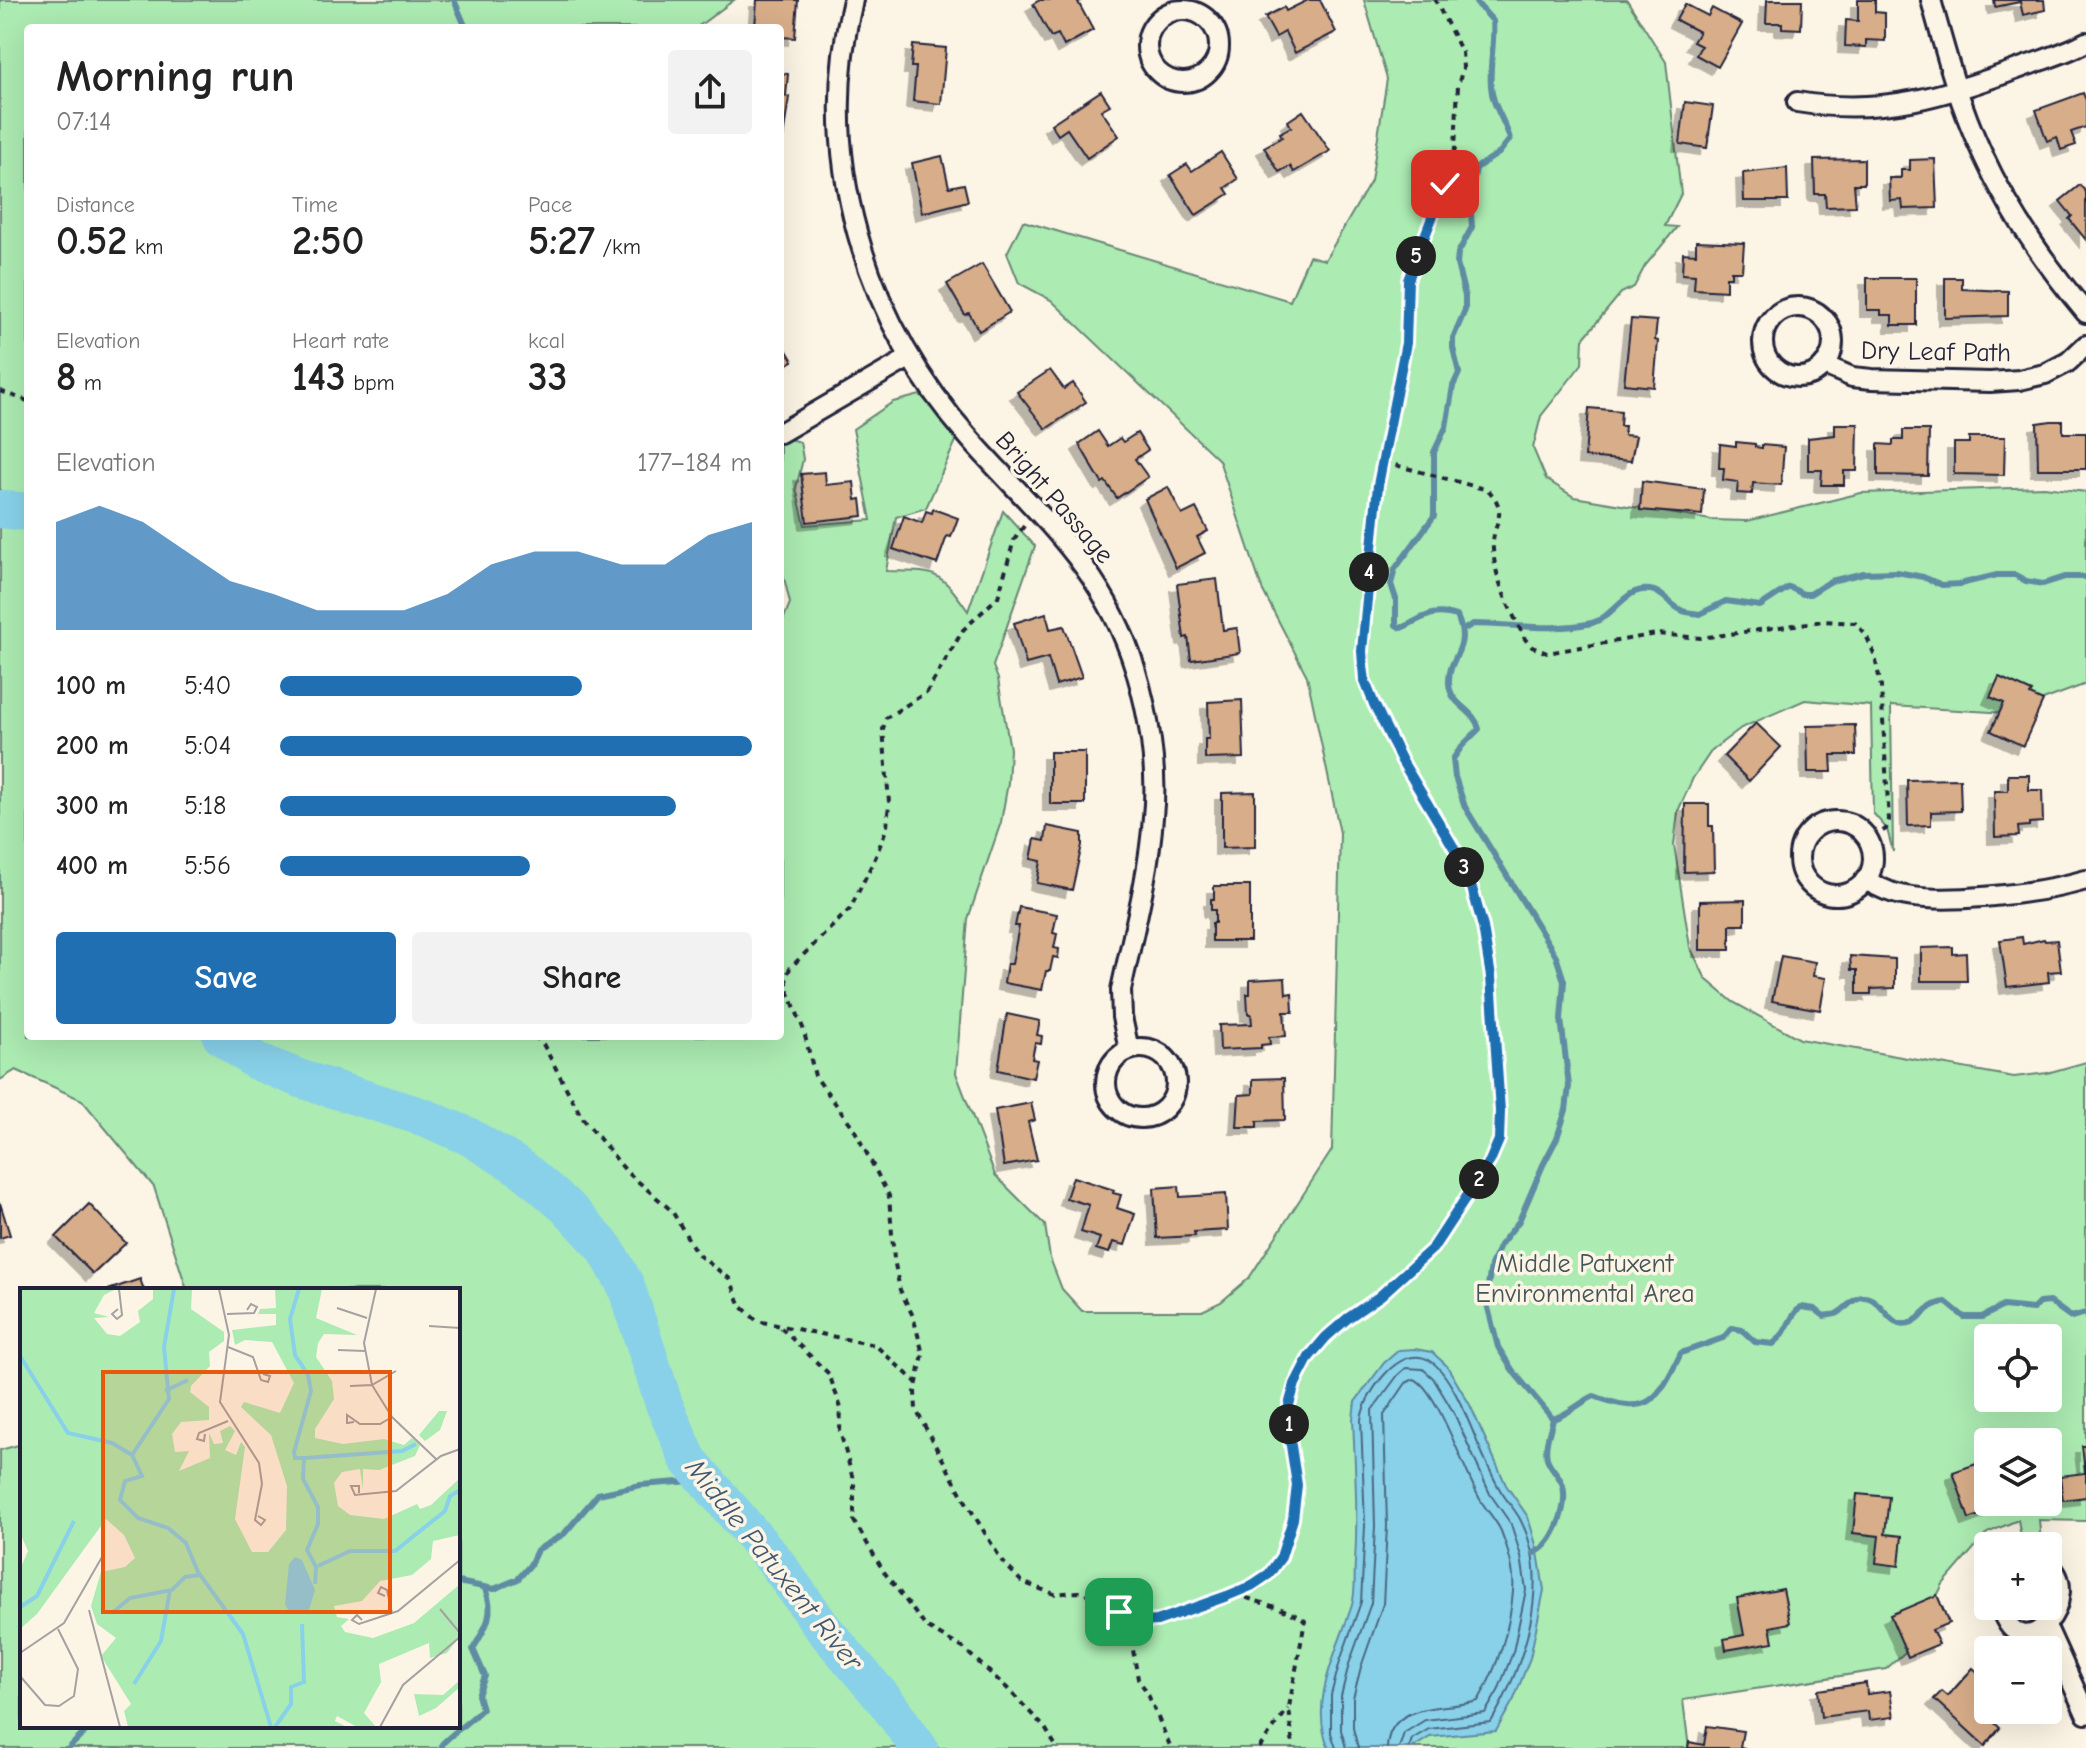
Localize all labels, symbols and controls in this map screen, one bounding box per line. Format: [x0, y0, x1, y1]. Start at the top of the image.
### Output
button: share [668, 50, 752, 134]
text: Morning run [56, 51, 295, 102]
text: 07:14 [56, 107, 112, 137]
pin [1411, 150, 1479, 218]
icon: check [1423, 162, 1467, 206]
text: Distance [56, 192, 135, 218]
text: Time [292, 192, 338, 218]
text: Pace [528, 192, 572, 218]
text: 0.52 [56, 218, 127, 264]
text: 2:50 [292, 218, 364, 264]
text: 5:27 [528, 218, 595, 264]
text: km [127, 234, 163, 260]
text: /km [595, 234, 641, 260]
pin: 5 [1396, 236, 1436, 276]
text: 5 [1410, 243, 1422, 269]
text: Elevation [56, 328, 140, 354]
text: Heart rate [292, 328, 389, 354]
text: kcal [528, 328, 565, 354]
street label: Dry Leaf Path [1861, 336, 2011, 368]
text: 8 [56, 354, 76, 400]
text: 143 [292, 354, 346, 400]
text: 33 [528, 354, 567, 400]
text: m [76, 370, 102, 396]
text: bpm [346, 370, 395, 396]
street label: Bright Passage [989, 426, 1120, 570]
text: Elevation [56, 448, 156, 478]
text: 177–184 m [637, 448, 752, 478]
pin: 4 [1349, 552, 1389, 592]
text: 4 [1364, 559, 1374, 585]
text: 100 m [56, 671, 126, 701]
text: 5:40 [184, 671, 231, 701]
text: 200 m [56, 731, 129, 761]
text: 5:04 [184, 731, 231, 761]
text: 300 m [56, 791, 129, 821]
text: 5:18 [184, 791, 226, 821]
pin: 3 [1444, 847, 1484, 887]
text: 400 m [56, 851, 128, 881]
text: 5:56 [184, 851, 231, 881]
text: 3 [1459, 854, 1469, 880]
button: Save [56, 932, 396, 1024]
button: Share [412, 932, 752, 1024]
pin: 2 [1459, 1159, 1499, 1199]
text: 2 [1474, 1166, 1484, 1192]
park label: Middle Patuxent Environmental Area [1475, 1249, 1695, 1309]
inset map [20, 1288, 460, 1728]
map controls [1974, 1324, 2062, 1724]
button: locate [1974, 1324, 2062, 1412]
pin: 1 [1269, 1404, 1309, 1444]
text: 1 [1285, 1411, 1293, 1437]
button: layers [1974, 1428, 2062, 1516]
water label: Middle Patuxent River [678, 1452, 871, 1678]
button: + [1974, 1532, 2062, 1620]
pin [1085, 1578, 1153, 1646]
icon: arrive [1097, 1590, 1141, 1634]
button: − [1974, 1636, 2062, 1724]

